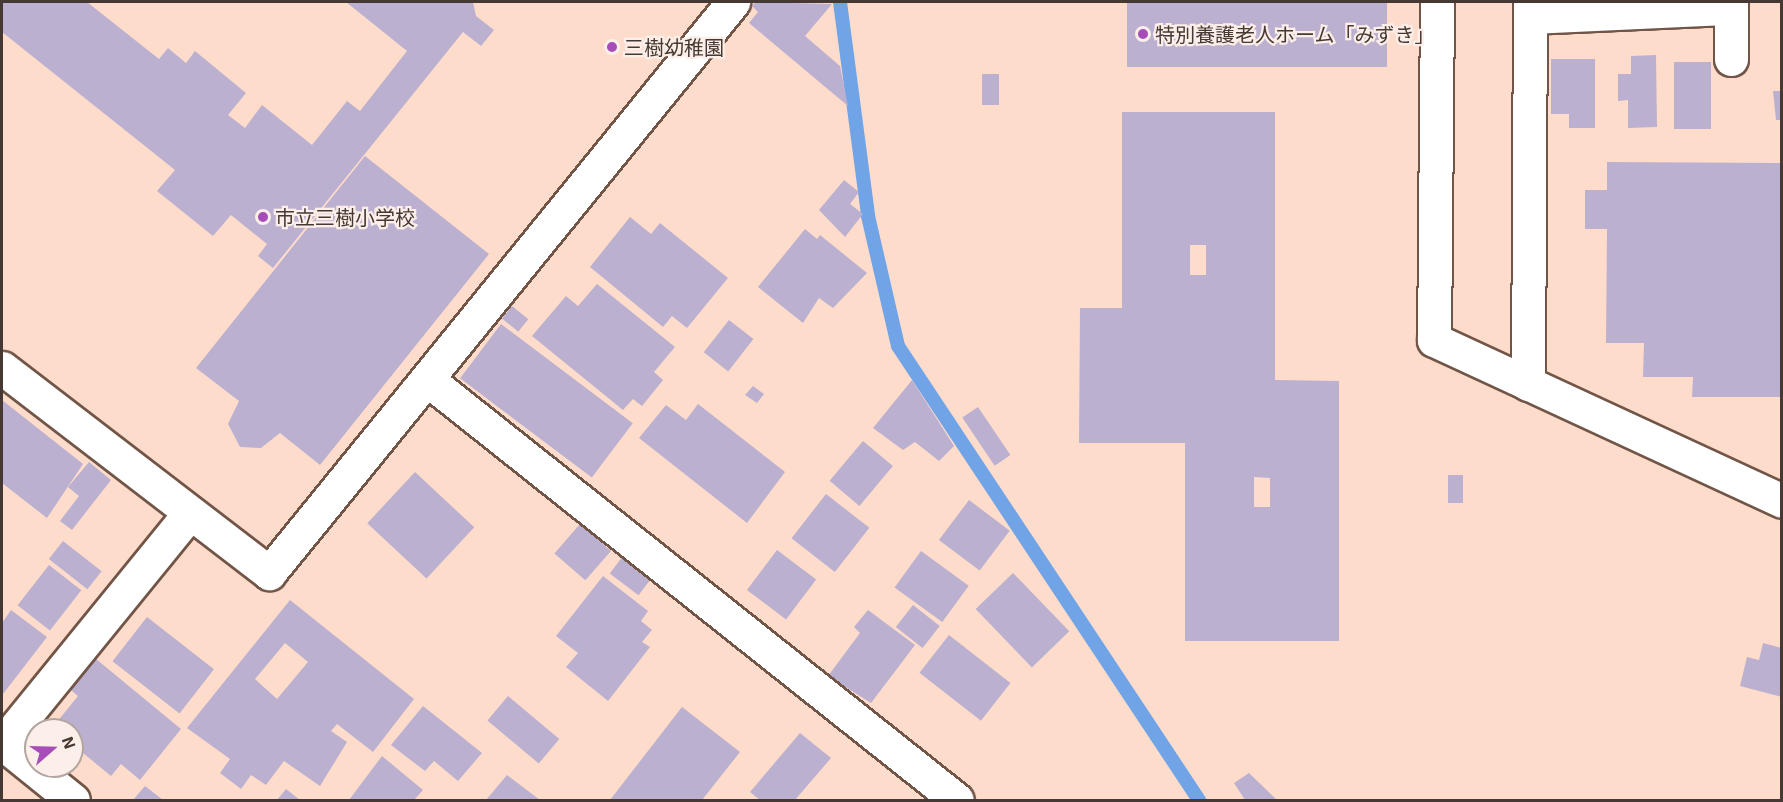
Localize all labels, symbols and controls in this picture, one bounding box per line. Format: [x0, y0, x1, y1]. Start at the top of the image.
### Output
place label: 特別養護老人ホーム「みずき」 [1155, 22, 1435, 46]
marker: 特別養護老人ホーム「みずき」 [1136, 27, 1150, 41]
place label: 三樹幼稚園 [624, 35, 724, 59]
marker: 三樹幼稚園 [605, 40, 619, 54]
place label: 市立三樹小学校 [275, 205, 415, 229]
marker: 市立三樹小学校 [256, 210, 270, 224]
north arrow [24, 718, 84, 778]
text: N [59, 734, 80, 751]

